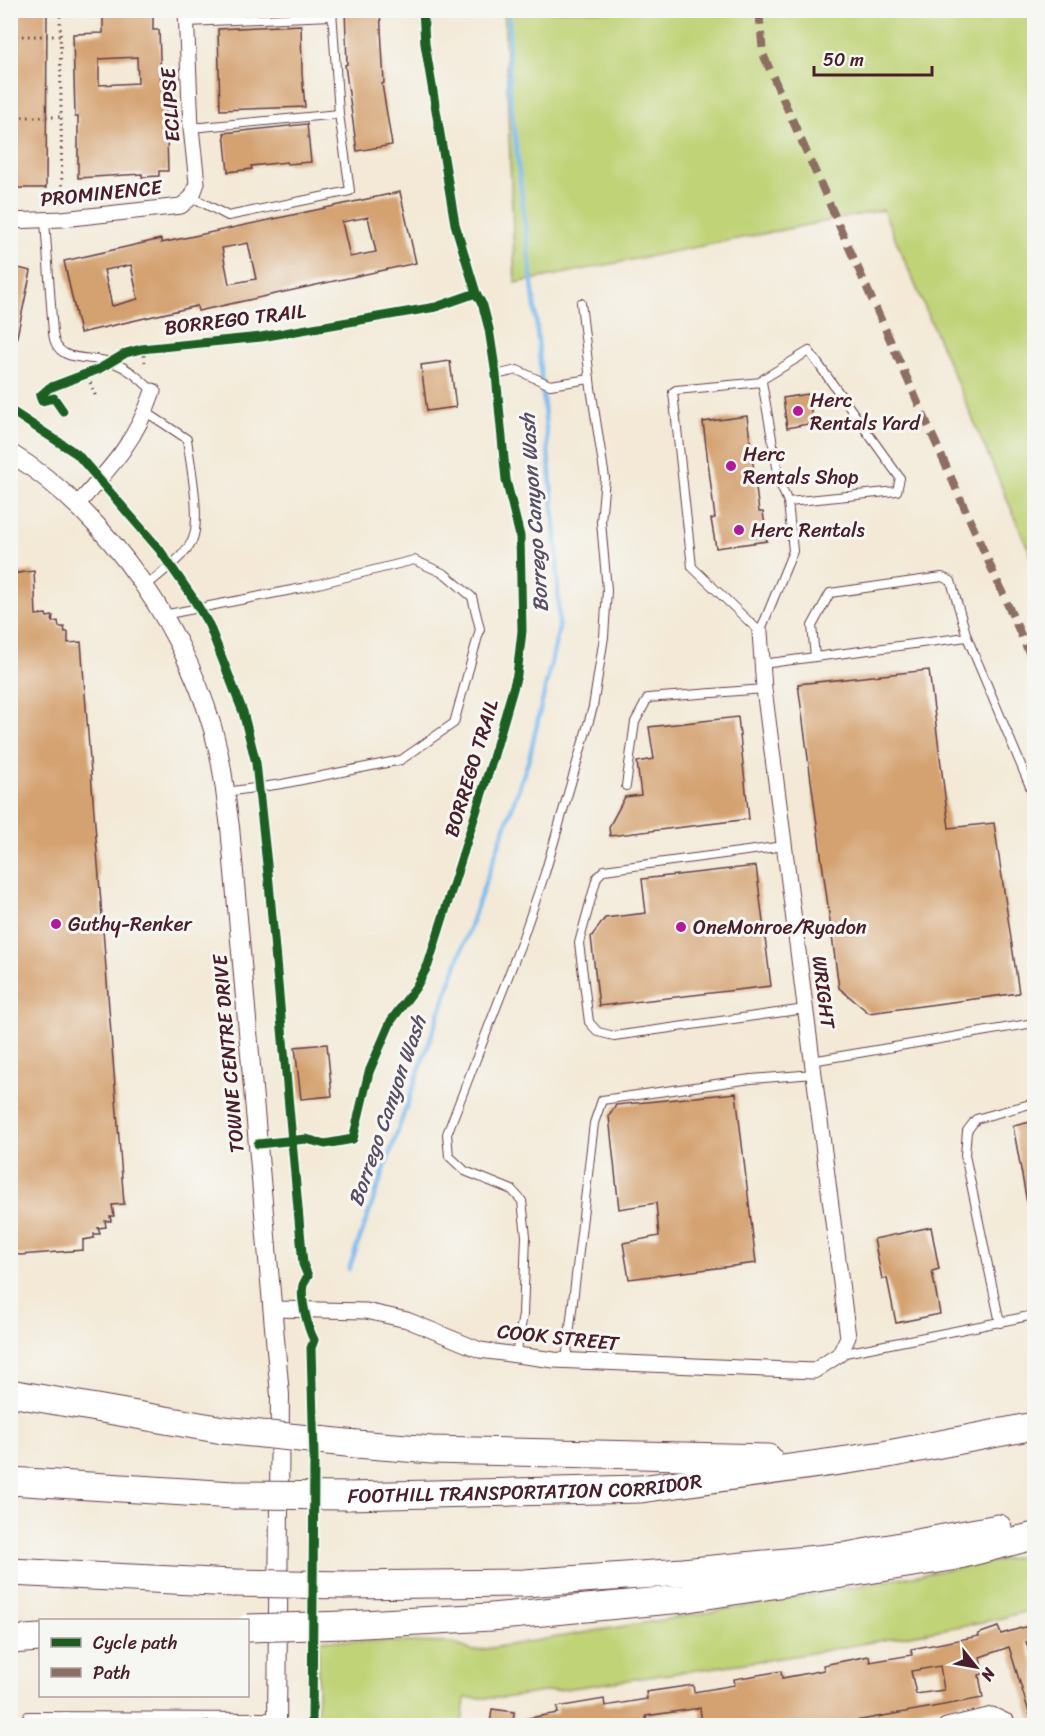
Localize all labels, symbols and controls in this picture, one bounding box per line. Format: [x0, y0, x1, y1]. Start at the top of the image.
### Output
scale bar [814, 39, 932, 77]
text: 50 m [823, 44, 864, 76]
street label: ECLIPSE [150, 65, 191, 143]
street label: PROMINENCE [39, 170, 165, 217]
street label: BORREGO TRAIL [162, 293, 309, 346]
place label: Herc Rentals Yard [810, 383, 921, 441]
marker: Herc Rentals Yard [791, 404, 805, 418]
water label: Borrego Canyon Wash [508, 410, 560, 614]
place label: Herc Rentals Shop [743, 437, 859, 495]
marker: Herc Rentals Shop [724, 459, 738, 473]
place label: Herc Rentals [751, 513, 866, 548]
marker: Herc Rentals [732, 523, 746, 537]
street label: BORREGO TRAIL [434, 694, 509, 841]
place label: Guthy-Renker [68, 907, 192, 942]
place label: OneMonroe/Ryadon [693, 910, 867, 945]
marker: Guthy-Renker [49, 917, 63, 931]
marker: OneMonroe/Ryadon [674, 920, 688, 934]
street label: TOWNE CENTRE DRIVE [202, 951, 255, 1155]
street label: WRIGHT [802, 954, 845, 1032]
water label: Borrego Canyon Wash [337, 1009, 438, 1211]
street label: COOK STREET [496, 1314, 621, 1361]
street label: FOOTHILL TRANSPORTATION CORRIDOR [347, 1464, 704, 1514]
legend [39, 1619, 249, 1697]
text: Cycle path [93, 1627, 177, 1659]
north arrow [946, 1637, 1006, 1697]
text: Path [93, 1657, 130, 1689]
text: N [973, 1661, 1004, 1687]

